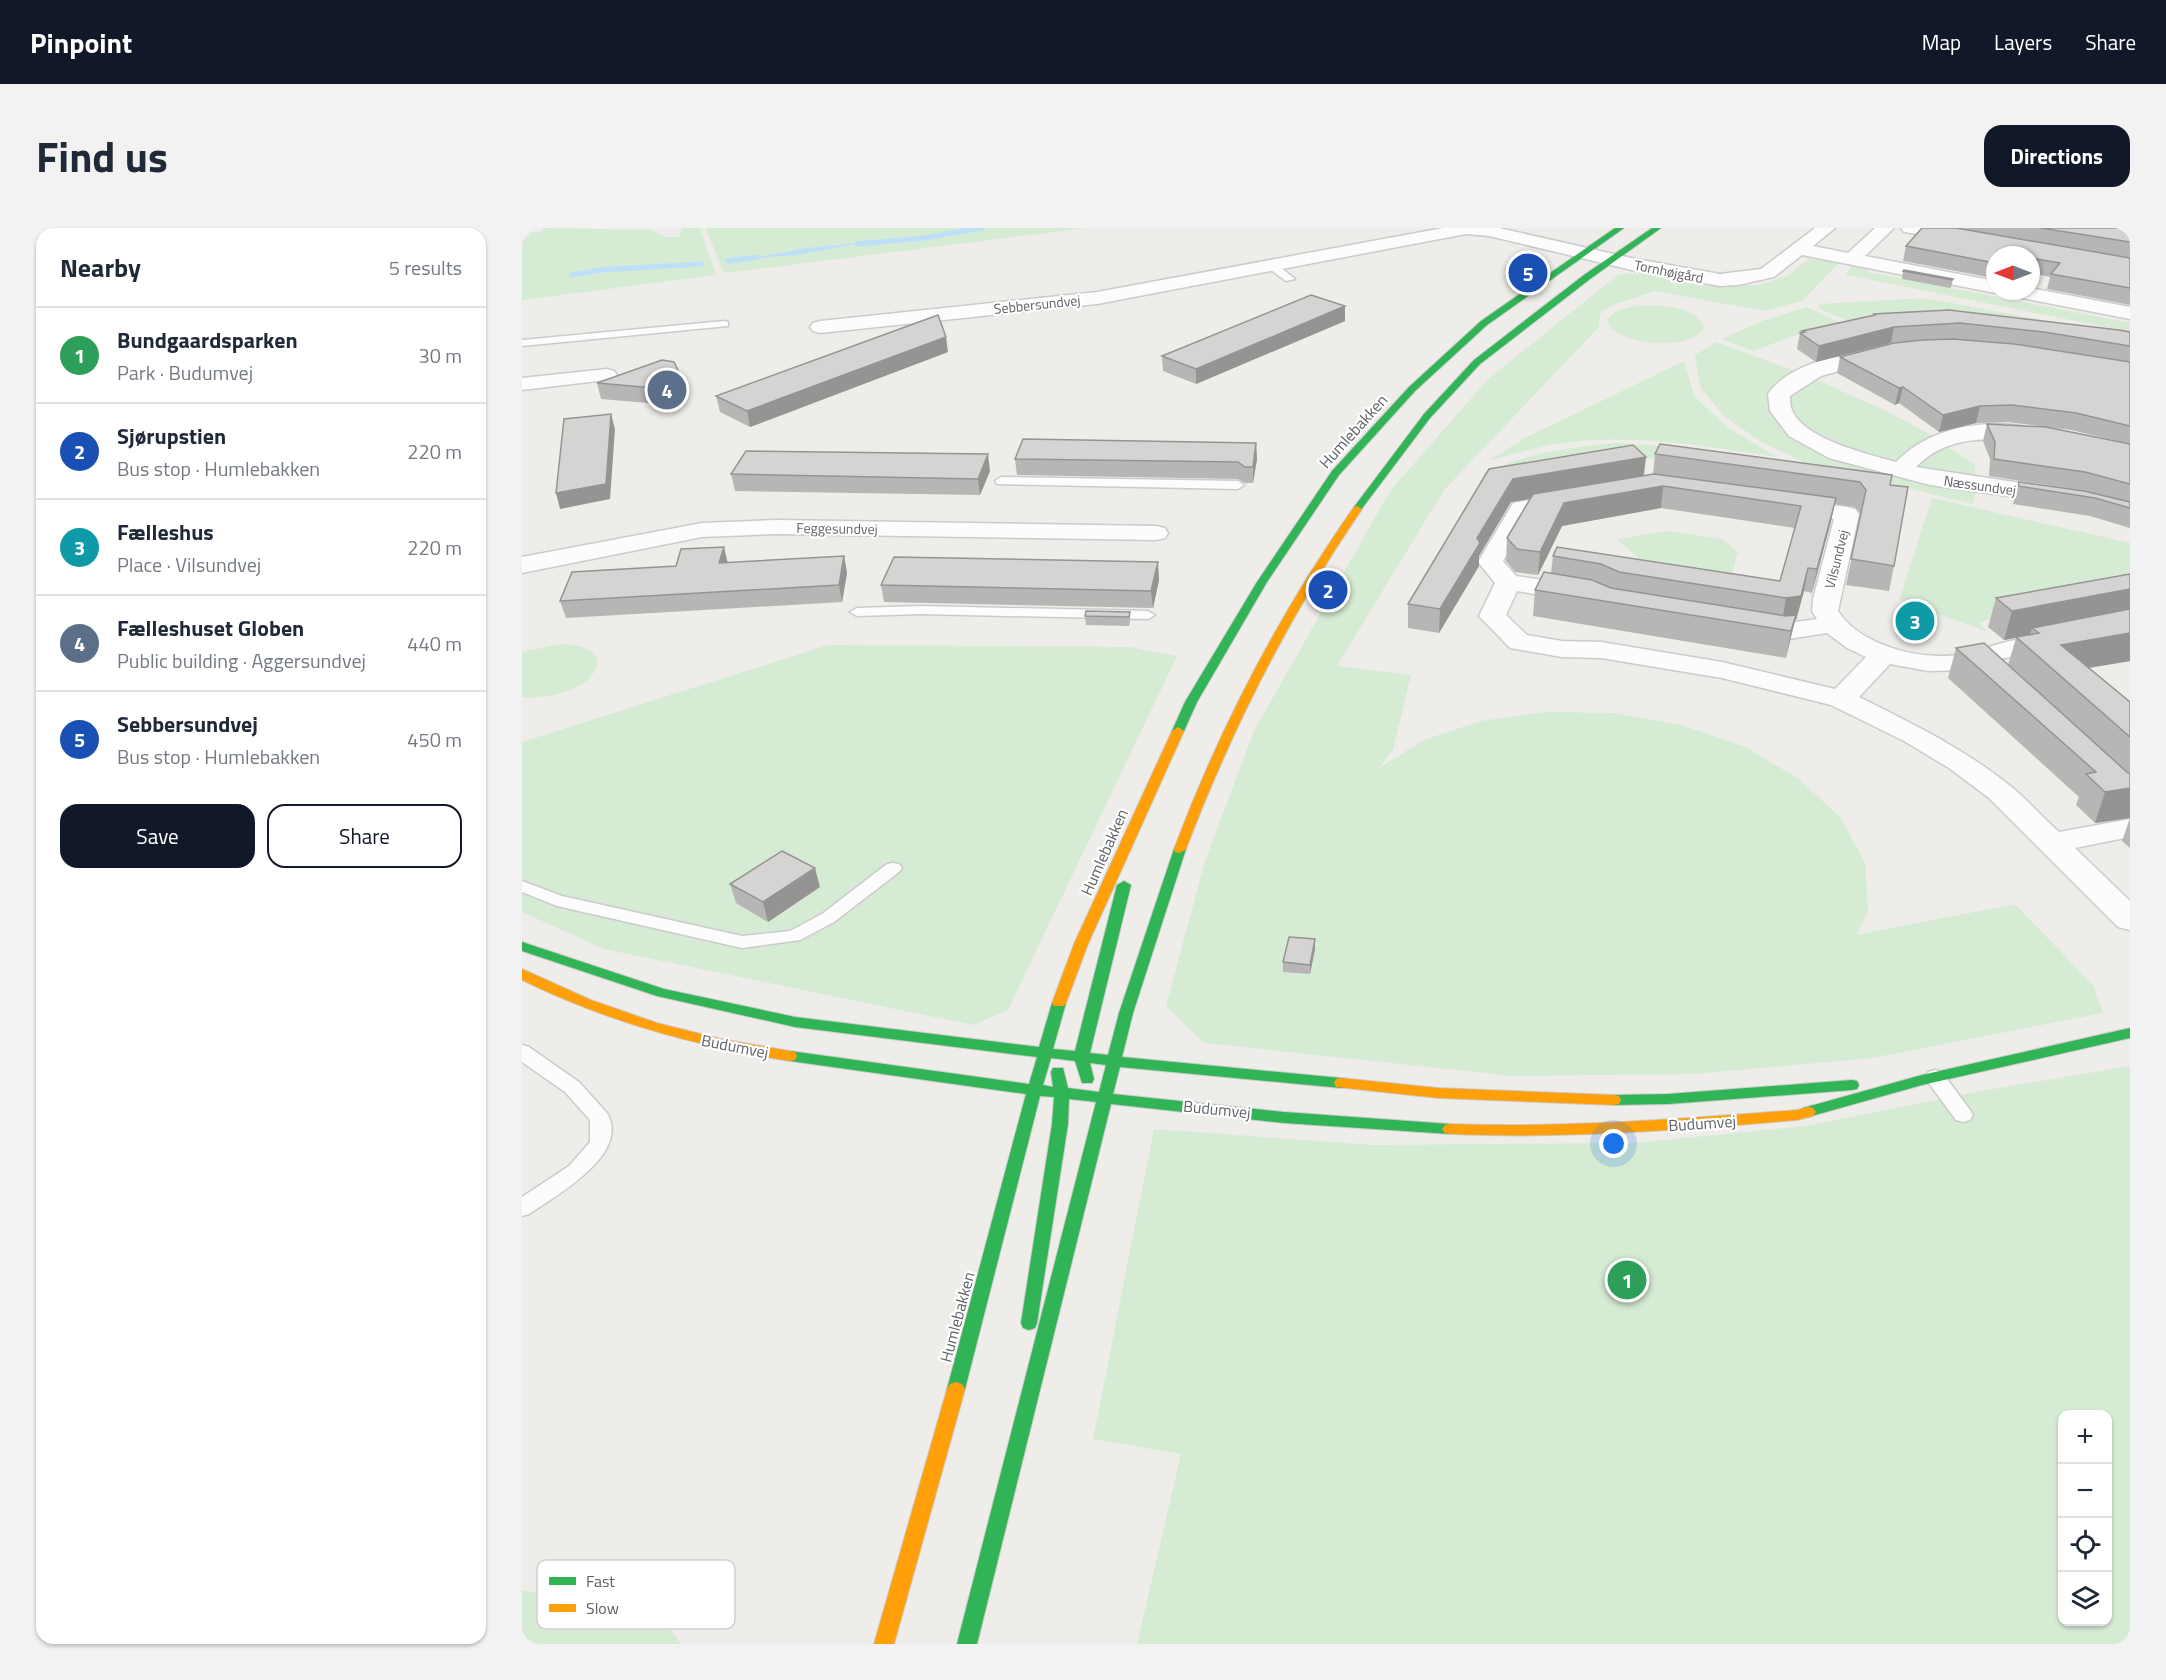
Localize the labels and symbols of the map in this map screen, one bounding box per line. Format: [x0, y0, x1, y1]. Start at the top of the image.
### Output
north arrow [1986, 246, 2040, 300]
pin: 5 [1508, 250, 1548, 296]
street label: Tornhøjgård [1633, 254, 1705, 288]
street label: Sebbersundvej [993, 289, 1081, 319]
pin: 4 [648, 368, 686, 412]
street label: Humlebakken [1313, 389, 1393, 473]
street label: Næssundvej [1942, 470, 2018, 500]
street label: Feggesundvej [796, 517, 878, 539]
street label: Vilsundvej [1819, 527, 1853, 591]
pin: 2 [1308, 568, 1348, 613]
pin: 3 [1896, 598, 1934, 644]
street label: Humlebakken [1074, 805, 1134, 899]
street label: Budumvej [699, 1028, 771, 1064]
street label: Budumvej [1182, 1094, 1252, 1124]
street label: Budumvej [1667, 1109, 1737, 1137]
your location [1599, 1129, 1628, 1158]
pin: 1 [1608, 1258, 1646, 1302]
street label: Humlebakken [933, 1269, 981, 1365]
legend [537, 1560, 735, 1629]
text: Fast [586, 1569, 615, 1593]
text: Slow [586, 1596, 619, 1620]

